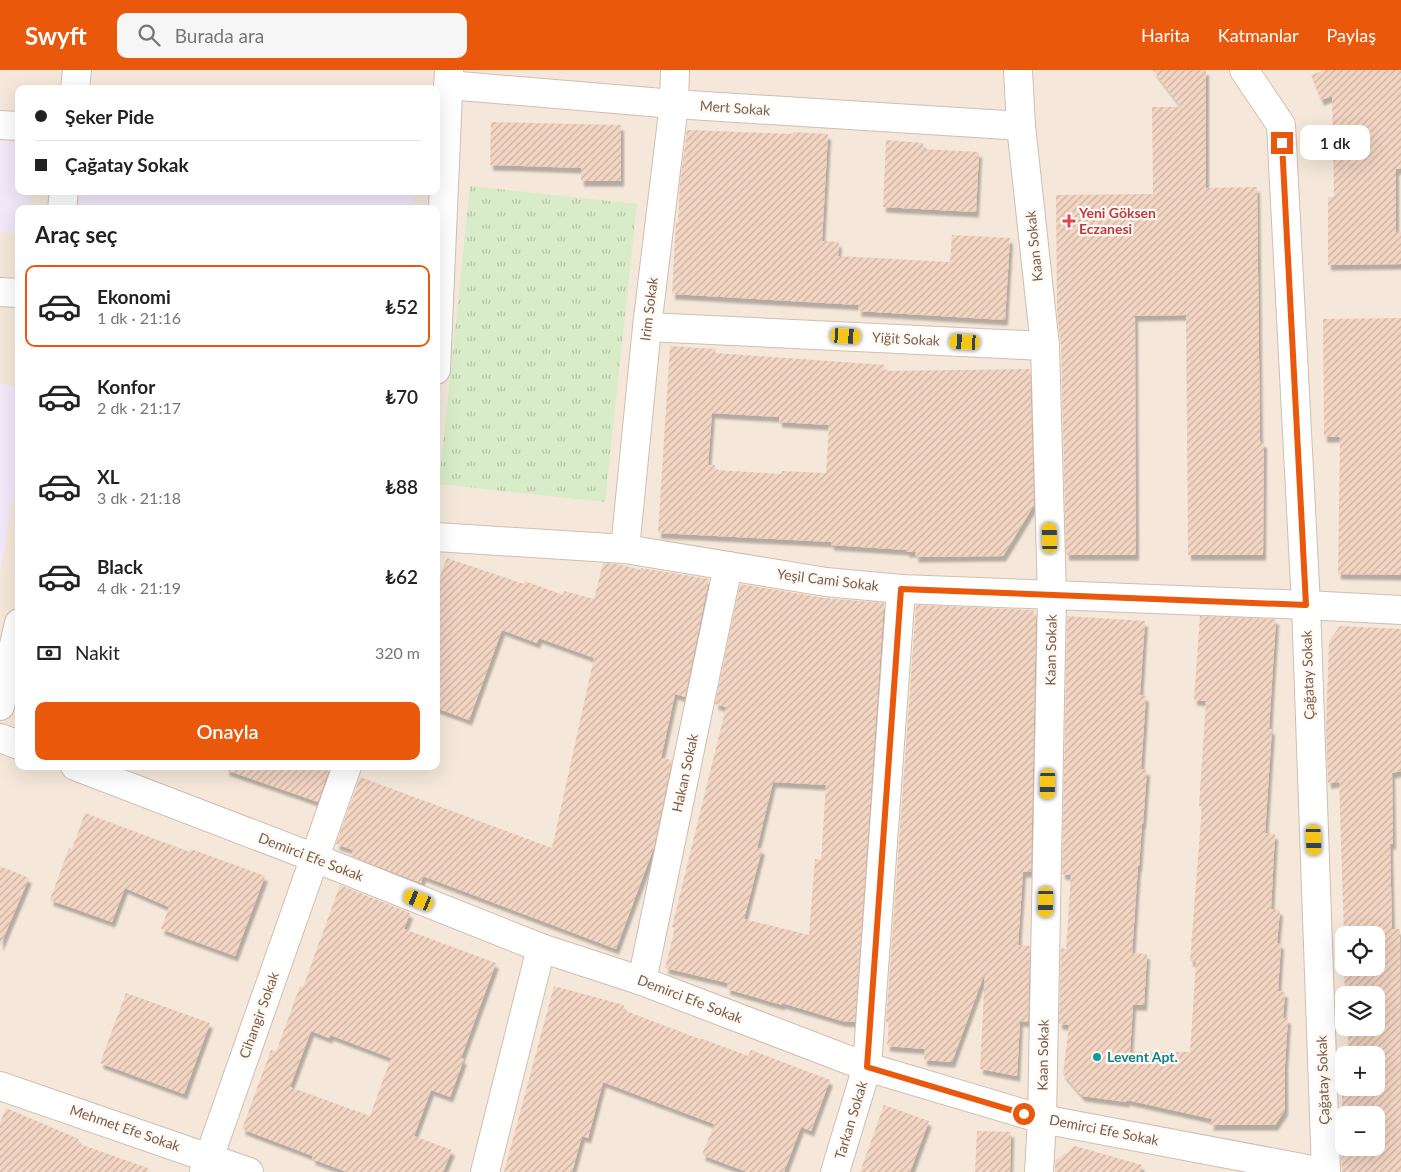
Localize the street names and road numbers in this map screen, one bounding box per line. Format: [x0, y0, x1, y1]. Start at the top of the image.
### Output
street label: Mert Sokak [699, 97, 772, 119]
street label: Kaan Sokak [1021, 209, 1046, 282]
street label: Irim Sokak [636, 275, 661, 342]
street label: Yiğit Sokak [872, 328, 941, 349]
street label: Yeşil Cami Sokak [776, 565, 881, 594]
street label: Kaan Sokak [1041, 613, 1060, 686]
street label: Çağatay Sokak [1297, 629, 1318, 720]
street label: Hakan Sokak [668, 731, 701, 814]
street label: Demirci Efe Sokak [256, 829, 367, 885]
street label: Cihangir Sokak [235, 968, 282, 1060]
street label: Demirci Efe Sokak [635, 971, 746, 1027]
street label: Kaan Sokak [1033, 1018, 1052, 1091]
street label: Çağatay Sokak [1312, 1034, 1333, 1125]
street label: Tarkan Sokak [831, 1078, 871, 1161]
street label: Mehmet Efe Sokak [68, 1101, 183, 1155]
street label: Demirci Efe Sokak [1048, 1111, 1161, 1149]

